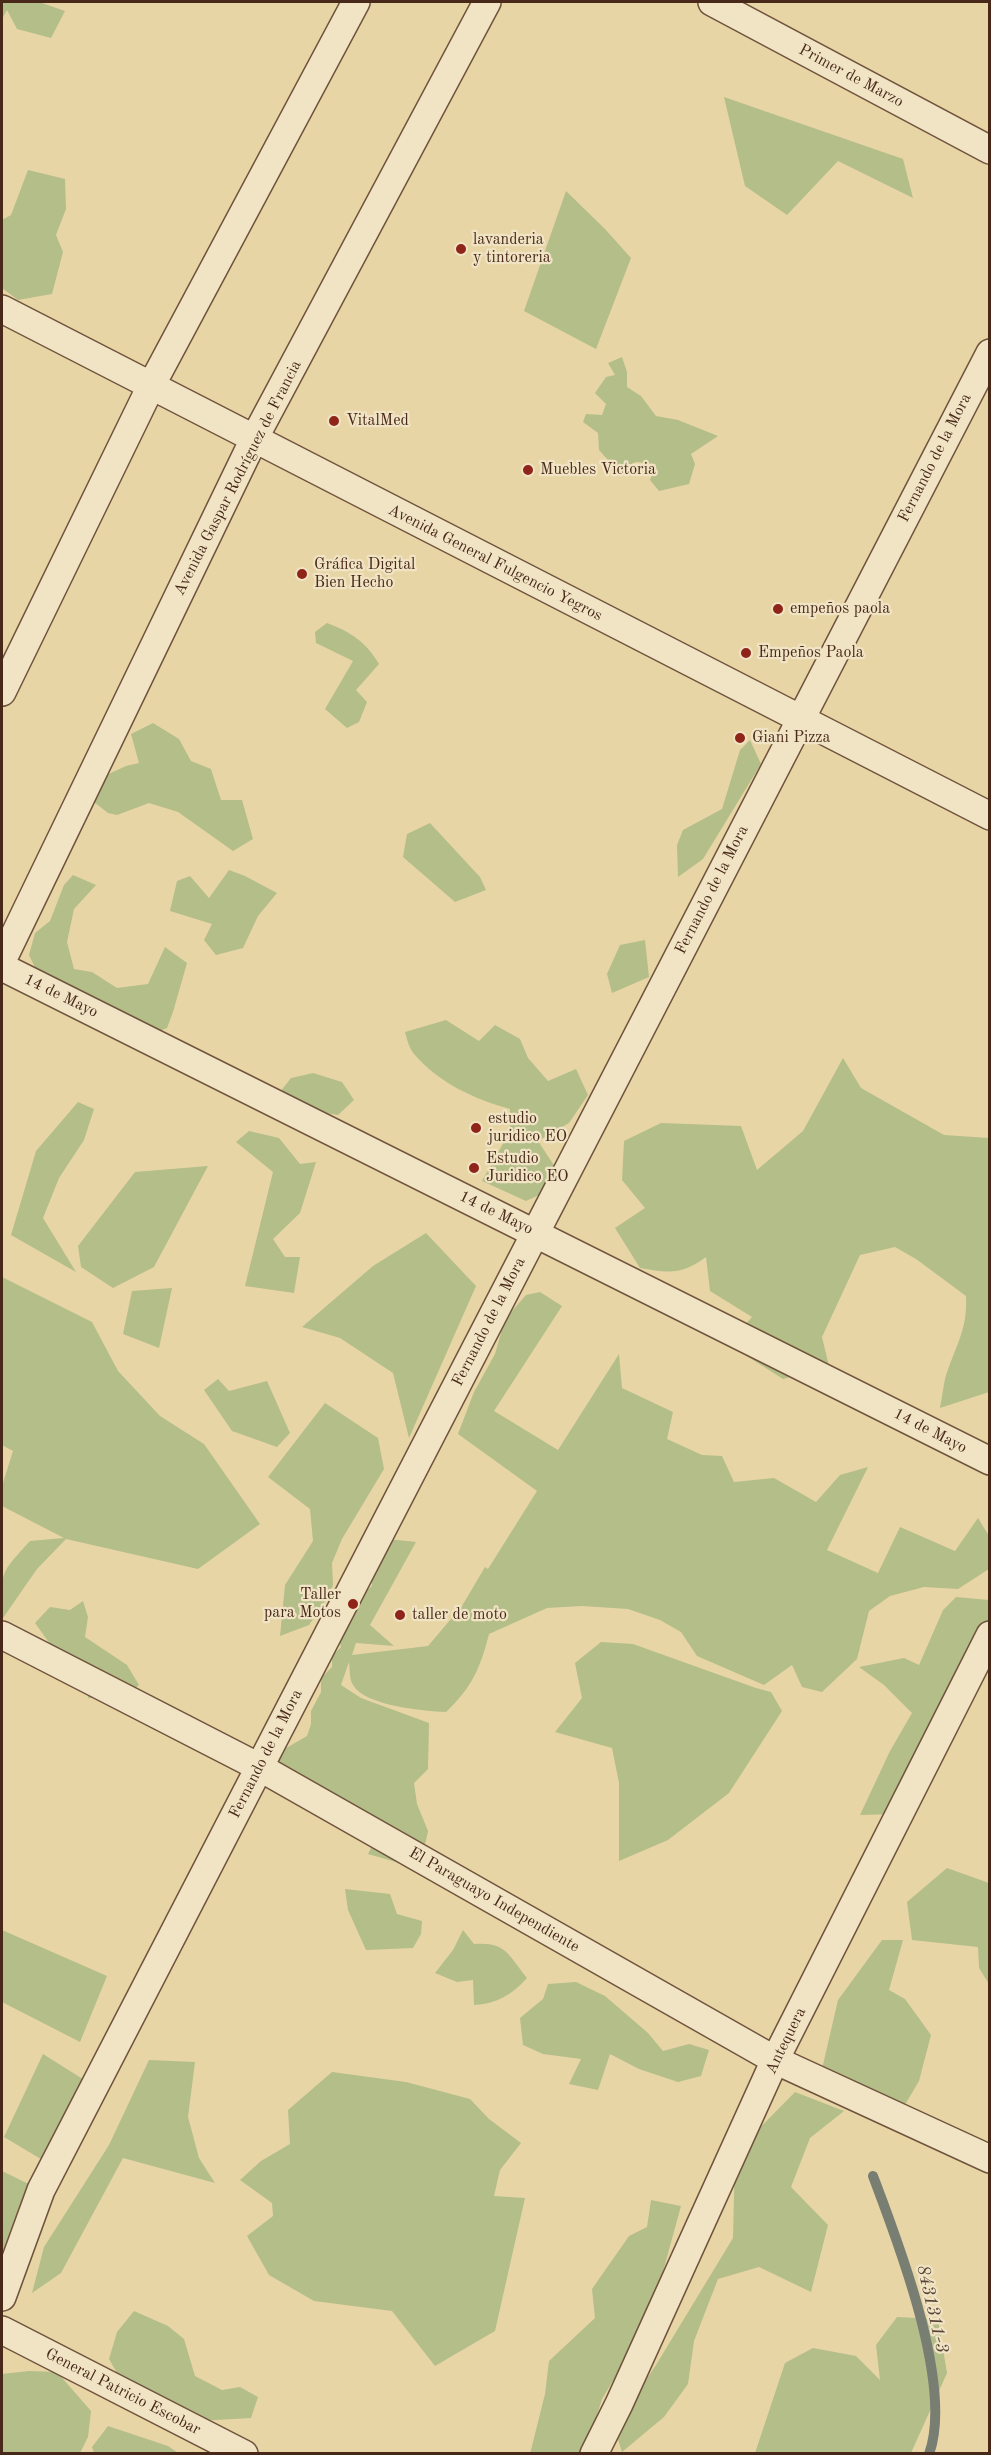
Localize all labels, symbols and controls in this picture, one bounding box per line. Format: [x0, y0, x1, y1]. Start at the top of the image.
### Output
street label: Primer de Marzo [795, 40, 907, 112]
place label: lavanderia y tintoreria [473, 230, 551, 268]
marker: lavanderia y tintoreria [454, 242, 468, 256]
street label: Avenida Gaspar Rodríguez de Francia [170, 357, 306, 599]
street label: Fernando de la Mora [894, 390, 976, 526]
place label: VitalMed [346, 411, 409, 431]
marker: VitalMed [327, 414, 341, 428]
place label: Muebles Victoria [540, 460, 656, 480]
marker: Muebles Victoria [521, 463, 535, 477]
street label: Avenida General Fulgencio Yegros [385, 500, 605, 626]
place label: Gráfica Digital Bien Hecho [314, 555, 415, 593]
marker: Gráfica Digital Bien Hecho [295, 567, 309, 581]
place label: empeños paola [790, 599, 890, 619]
marker: empeños paola [771, 602, 785, 616]
place label: Empeños Paola [758, 643, 864, 663]
marker: Empeños Paola [739, 646, 753, 660]
place label: Giani Pizza [752, 728, 830, 748]
marker: Giani Pizza [733, 731, 747, 745]
street label: Fernando de la Mora [671, 822, 753, 958]
street label: 14 de Mayo [21, 970, 101, 1022]
place label: estudio juridico EO [488, 1109, 567, 1147]
marker: estudio juridico EO [469, 1121, 483, 1135]
place label: Estudio Juridico EO [486, 1149, 568, 1187]
marker: Estudio Juridico EO [467, 1161, 481, 1175]
street label: 14 de Mayo [456, 1187, 536, 1239]
street label: Fernando de la Mora [448, 1254, 530, 1390]
street label: 14 de Mayo [890, 1404, 970, 1458]
place label: Taller para Motos [264, 1585, 341, 1623]
marker: Taller para Motos [346, 1597, 360, 1611]
place label: taller de moto [412, 1605, 507, 1625]
marker: taller de moto [393, 1608, 407, 1622]
street label: Fernando de la Mora [225, 1686, 307, 1822]
street label: El Paraguayo Independiente [405, 1843, 583, 1957]
street label: Antequera [762, 2004, 810, 2078]
water label: 8431311-3 [911, 2263, 953, 2355]
street label: General Patricio Escobar [42, 2344, 204, 2440]

